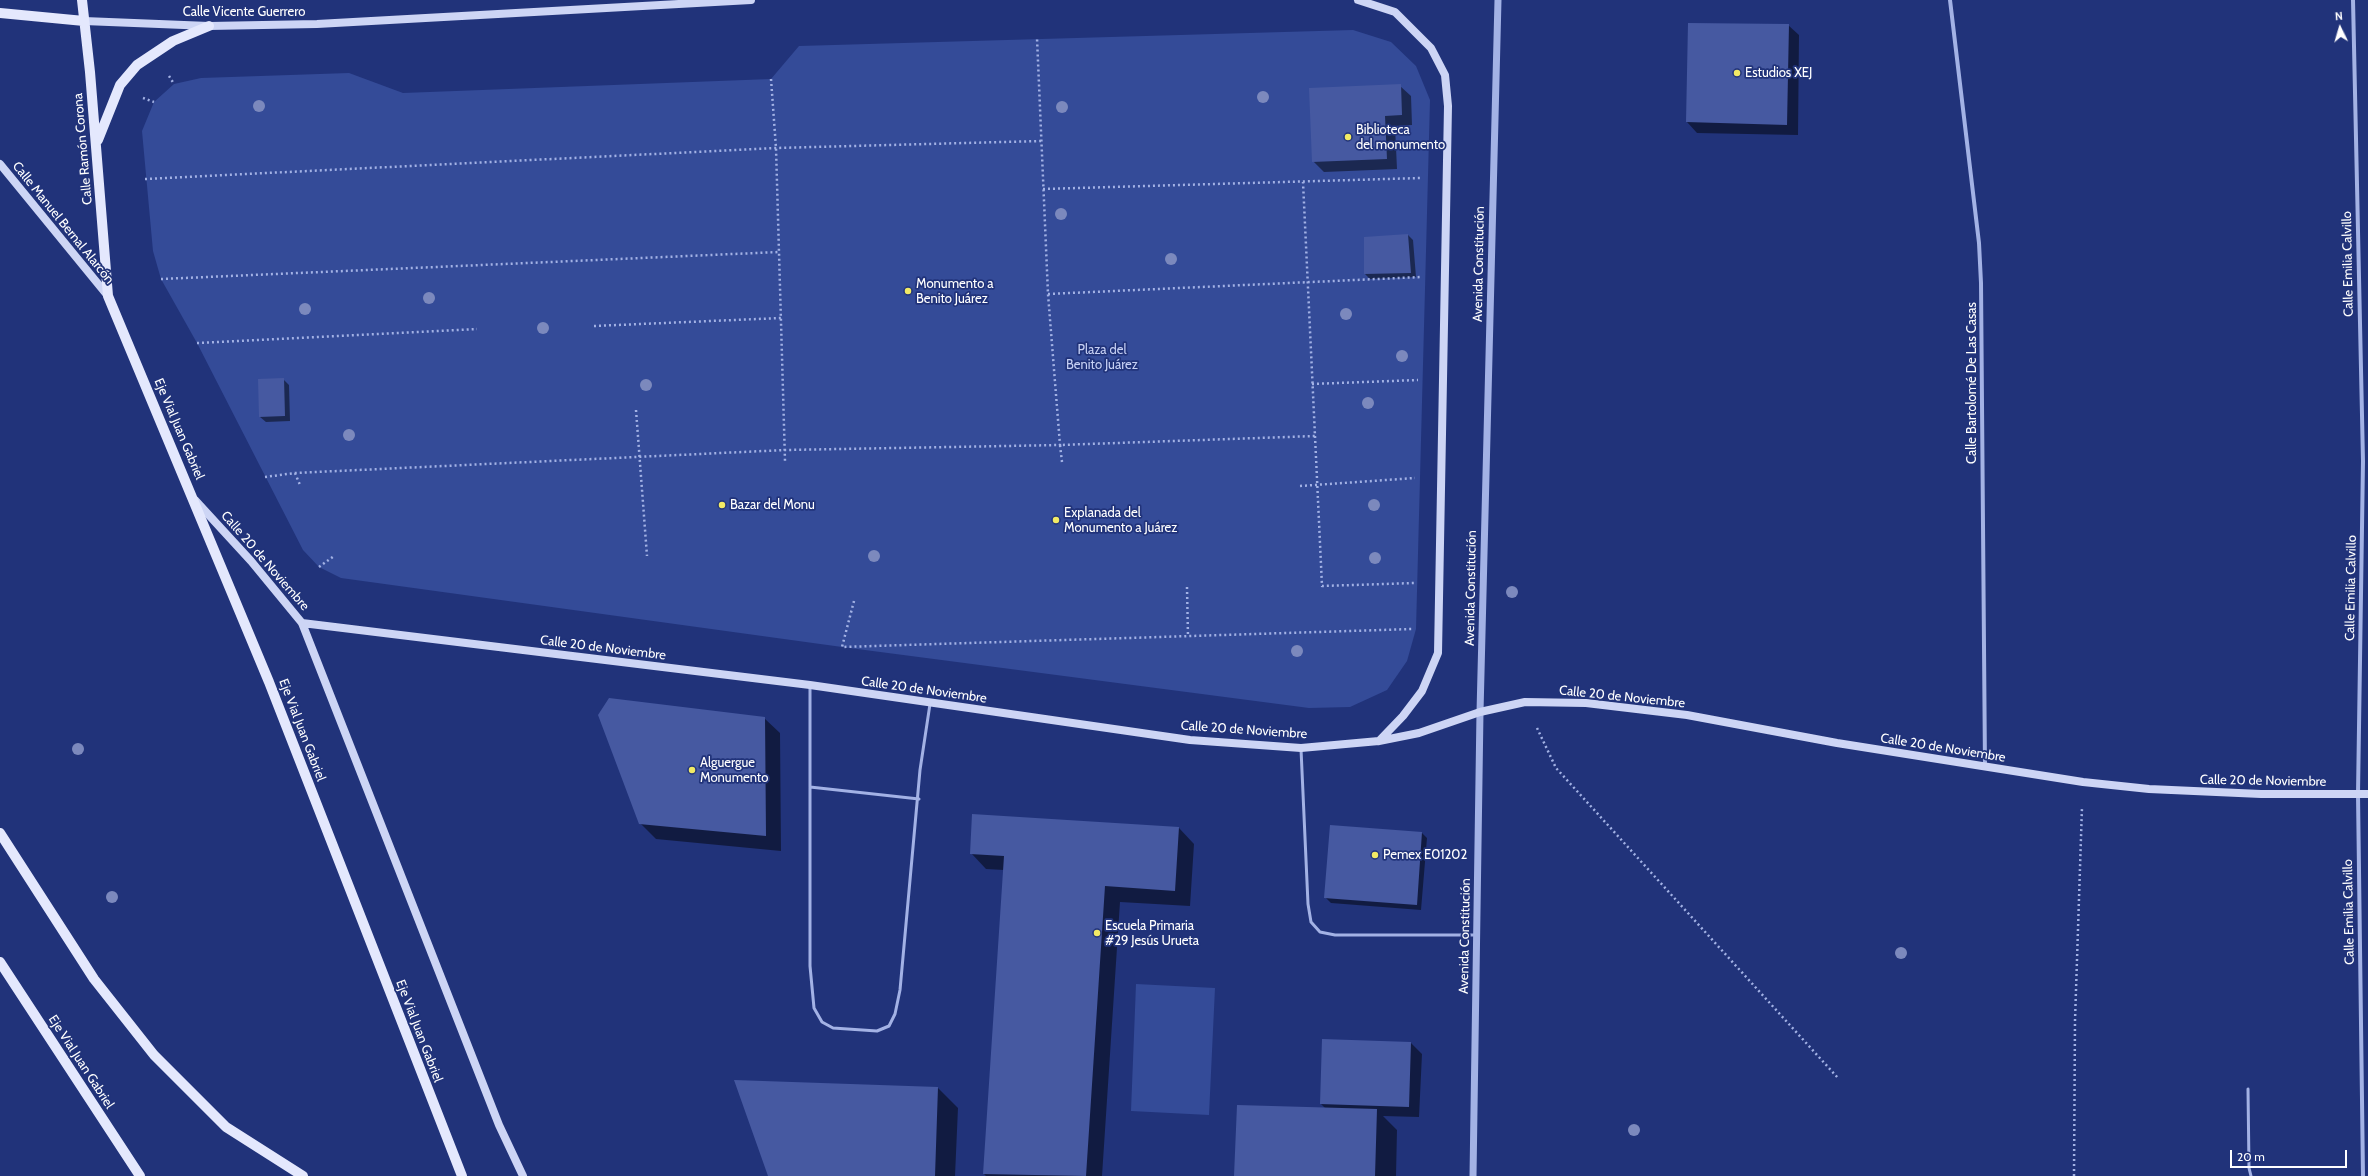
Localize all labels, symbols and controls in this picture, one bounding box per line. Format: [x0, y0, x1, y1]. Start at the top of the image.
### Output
street label: Calle Vicente Guerrero [183, 4, 305, 20]
north arrow [2320, 8, 2360, 48]
text: N [2334, 9, 2343, 23]
place label: Estudios XEJ [1745, 65, 1812, 81]
marker: Estudios XEJ [1732, 68, 1742, 78]
street label: Calle Ramón Corona [70, 92, 96, 206]
place label: Biblioteca del monumento [1356, 122, 1445, 153]
marker: Biblioteca del monumento [1343, 132, 1353, 142]
street label: Calle Manuel Bernal Alarcón [9, 159, 117, 287]
street label: Avenida Constitución [1470, 206, 1488, 322]
street label: Calle Emilia Calvillo [2339, 211, 2357, 317]
place label: Monumento a Benito Juárez [916, 276, 993, 307]
marker: Monumento a Benito Juárez [903, 286, 913, 296]
street label: Calle Bartolomé De Las Casas [1964, 302, 1980, 464]
park label: Plaza del Benito Juárez [1066, 342, 1138, 373]
street label: Eje Vial Juan Gabriel [151, 376, 207, 482]
place label: Bazar del Monu [730, 497, 815, 513]
marker: Bazar del Monu [717, 500, 727, 510]
place label: Explanada del Monumento a Juárez [1064, 505, 1177, 536]
street label: Calle 20 de Noviembre [218, 508, 312, 614]
marker: Explanada del Monumento a Juárez [1051, 515, 1061, 525]
street label: Avenida Constitución [1462, 530, 1480, 646]
street label: Calle Emilia Calvillo [2342, 535, 2360, 641]
street label: Calle 20 de Noviembre [539, 633, 667, 663]
street label: Calle 20 de Noviembre [860, 673, 988, 707]
street label: Eje Vial Juan Gabriel [275, 677, 329, 783]
street label: Calle 20 de Noviembre [1558, 683, 1686, 711]
street label: Calle 20 de Noviembre [1180, 718, 1308, 742]
street label: Calle 20 de Noviembre [1879, 730, 2007, 766]
place label: Alguergue Monumento [700, 755, 768, 786]
marker: Alguergue Monumento [687, 765, 697, 775]
street label: Calle 20 de Noviembre [2200, 772, 2326, 790]
place label: Pemex E01202 [1383, 847, 1467, 863]
marker: Pemex E01202 [1370, 850, 1380, 860]
street label: Calle Emilia Calvillo [2340, 859, 2358, 965]
street label: Avenida Constitución [1456, 878, 1474, 994]
place label: Escuela Primaria #29 Jesús Urueta [1105, 918, 1199, 949]
marker: Escuela Primaria #29 Jesús Urueta [1092, 928, 1102, 938]
street label: Eje Vial Juan Gabriel [392, 978, 446, 1084]
street label: Eje Vial Juan Gabriel [45, 1012, 117, 1112]
scale bar [2232, 1142, 2349, 1168]
text: 20 m [2237, 1149, 2265, 1164]

